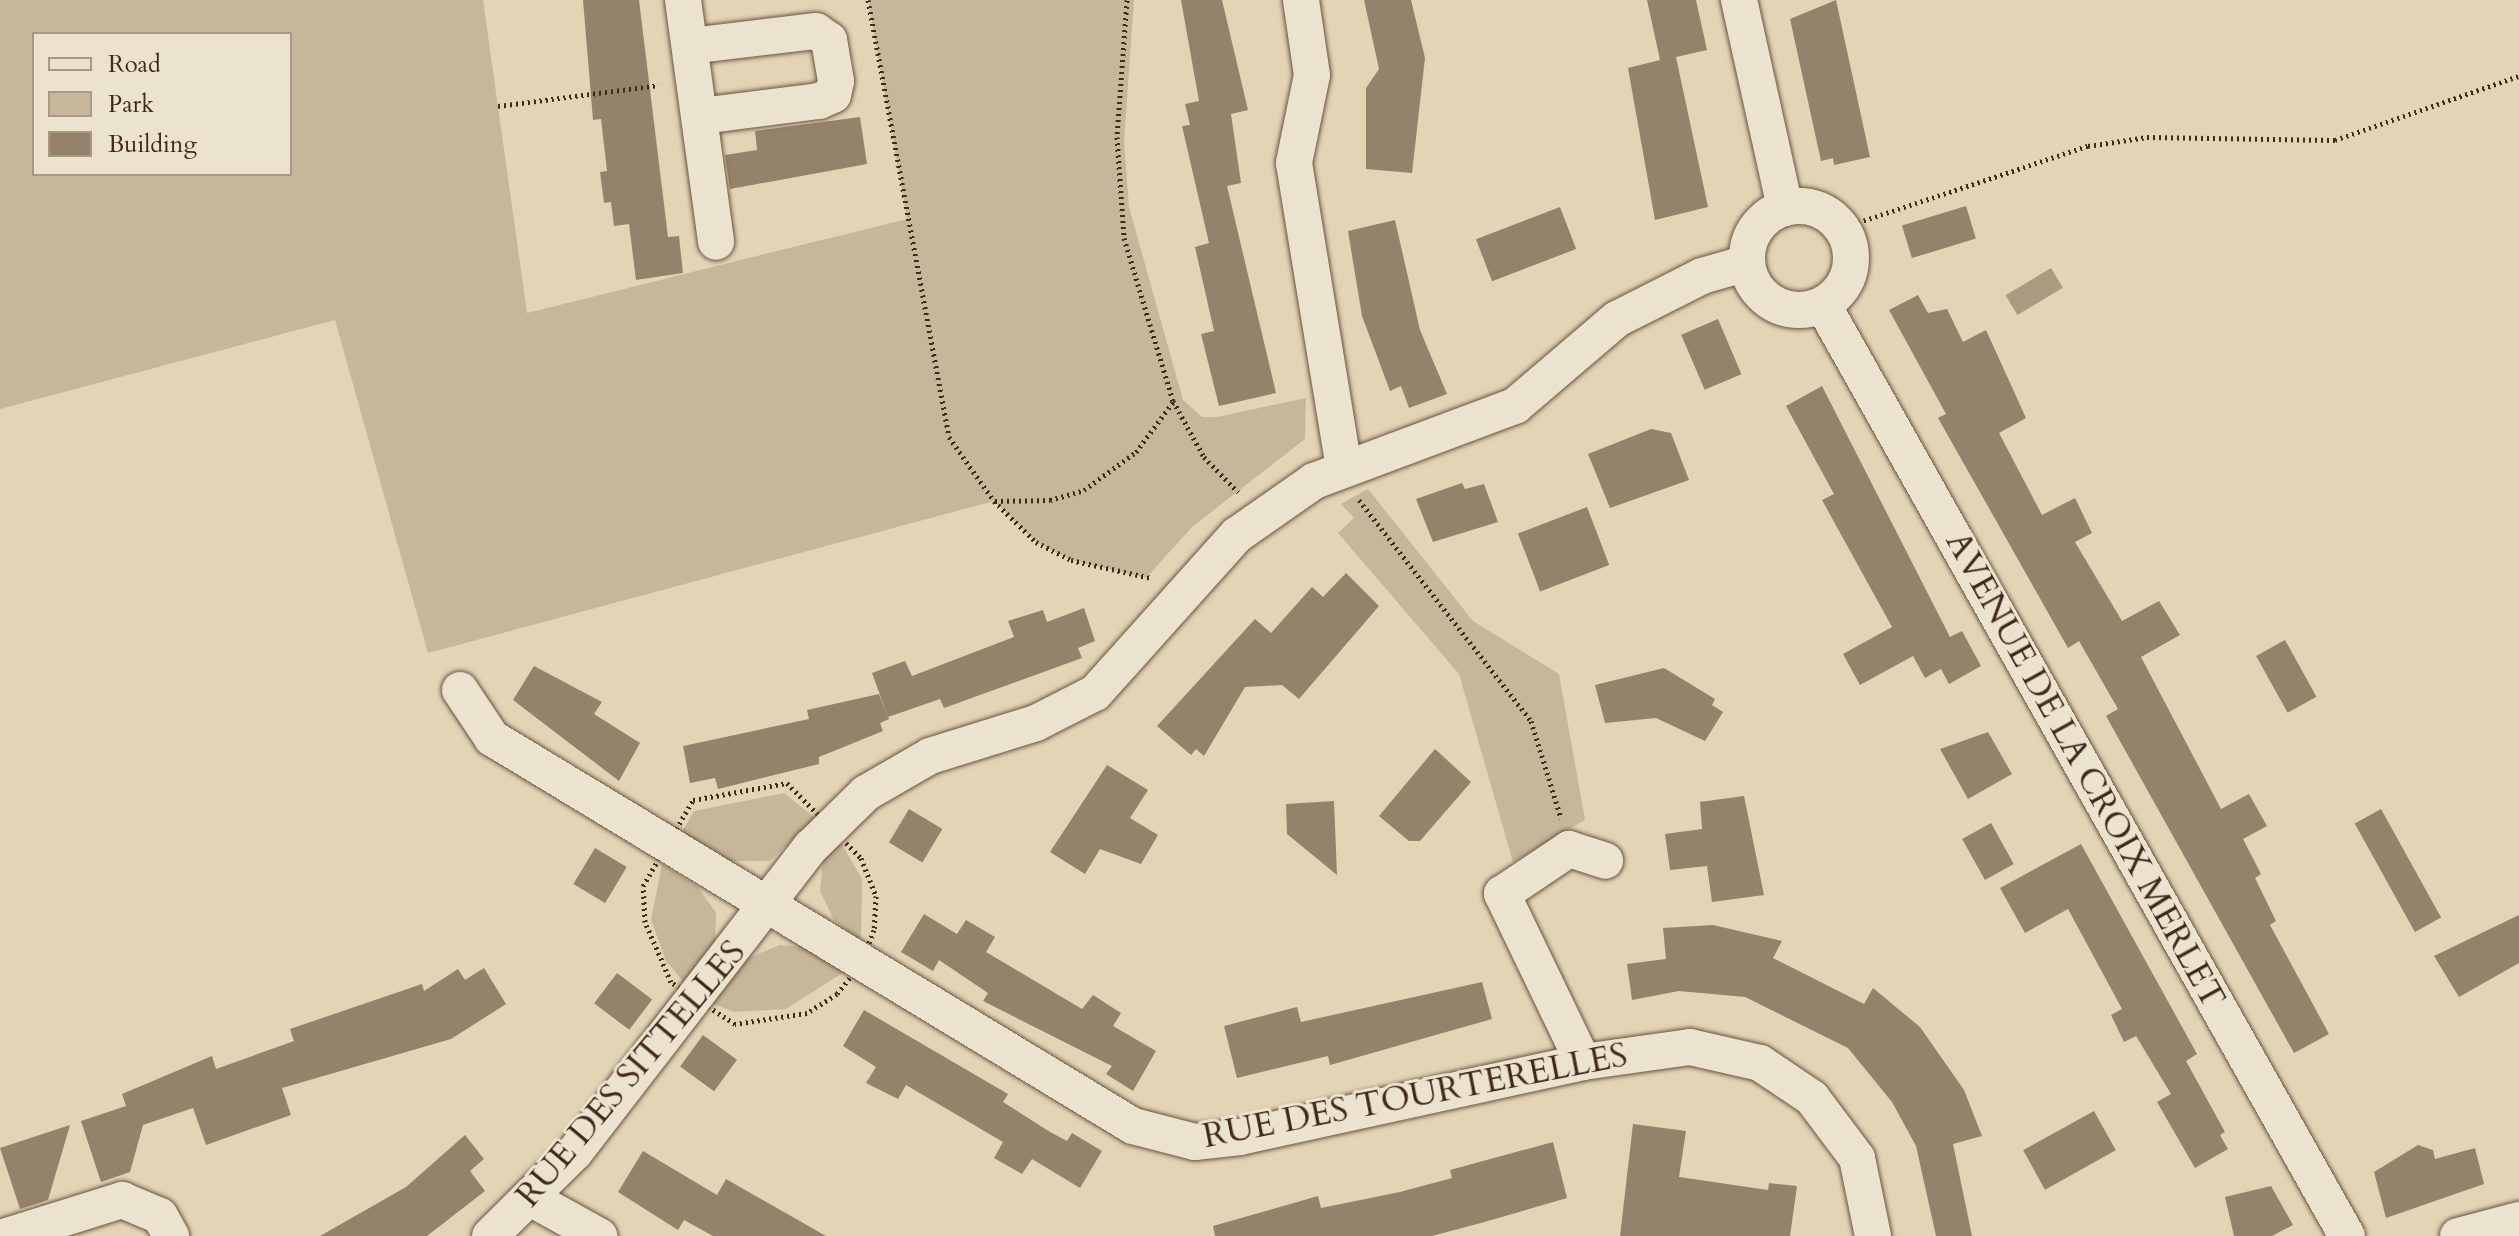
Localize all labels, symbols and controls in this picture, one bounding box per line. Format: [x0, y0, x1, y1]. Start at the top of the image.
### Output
legend [32, 32, 292, 176]
text: Road [108, 48, 161, 81]
text: Park [108, 88, 154, 121]
text: Building [108, 128, 197, 161]
street label: AVENUE DE LA CROIX MERLET [1937, 525, 2233, 1015]
street label: RUE DES SITTELLES [508, 933, 754, 1215]
street label: RUE DES TOURTERELLES [1199, 1035, 1631, 1157]

